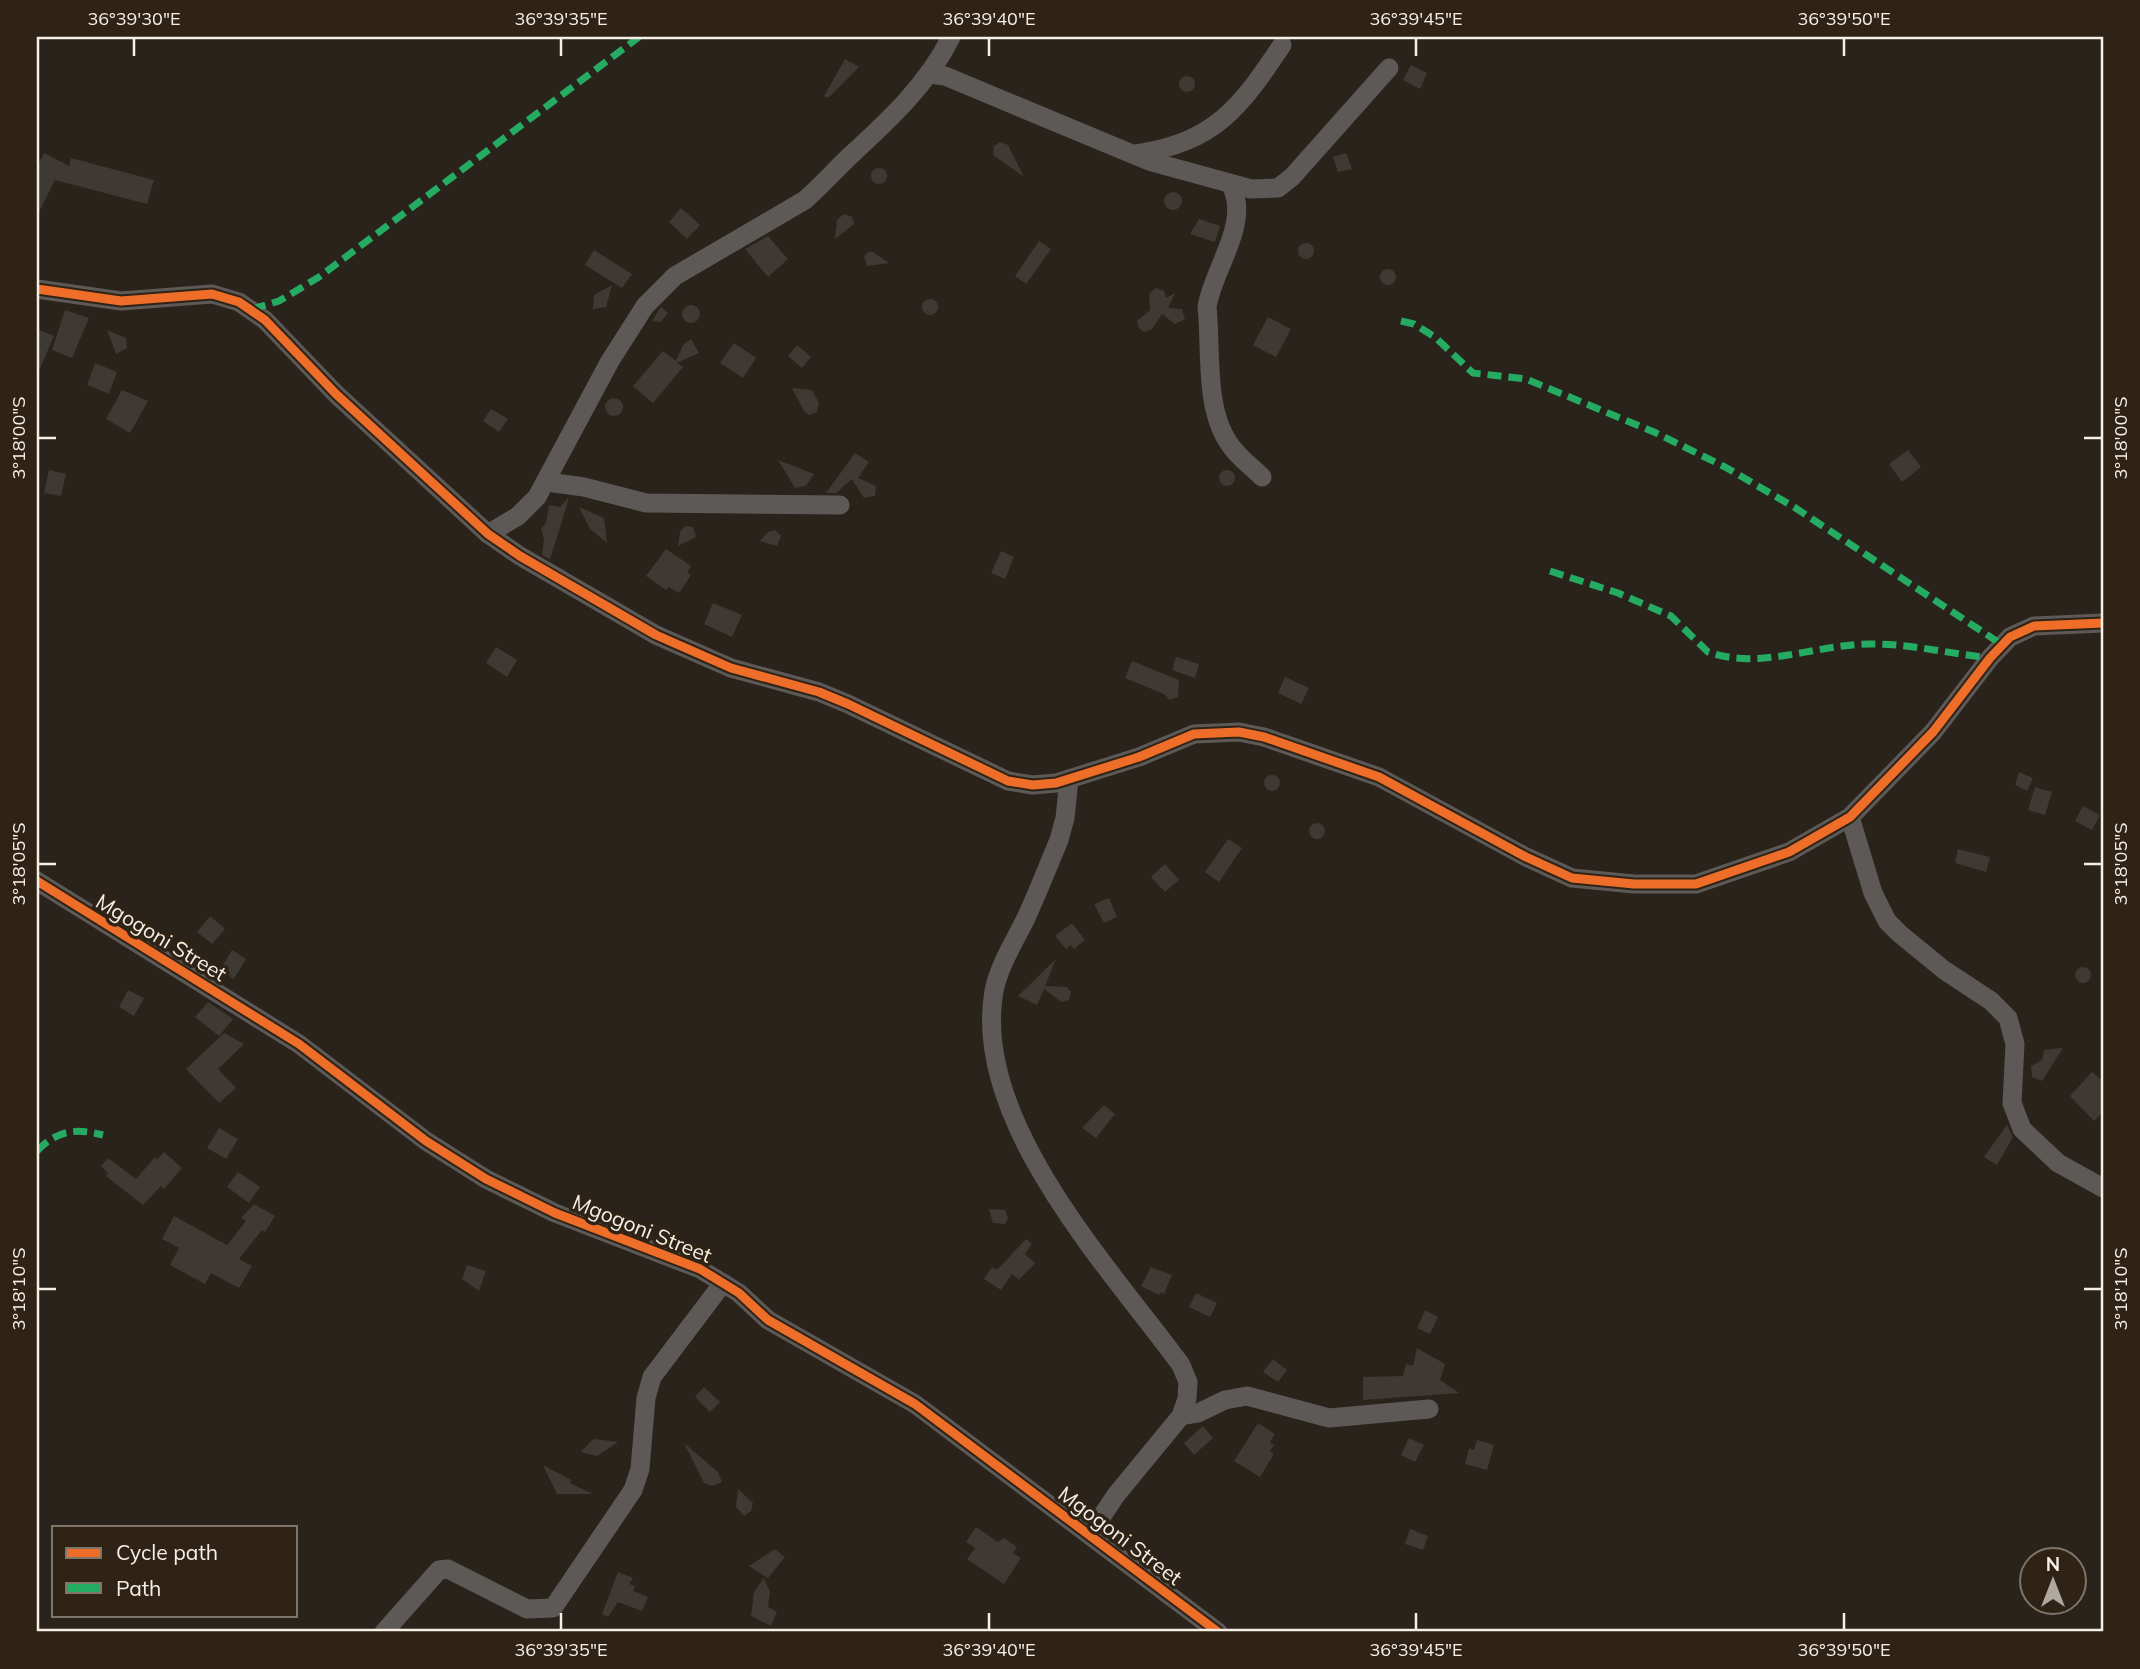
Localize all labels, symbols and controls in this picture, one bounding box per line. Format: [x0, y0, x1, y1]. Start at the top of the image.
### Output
text: 36°39'30"E [87, 7, 181, 30]
text: 36°39'35"E [514, 7, 608, 30]
text: 36°39'40"E [942, 7, 1036, 30]
text: 36°39'45"E [1369, 7, 1463, 30]
text: 36°39'50"E [1797, 7, 1891, 30]
text: 3°18'00"S [7, 397, 30, 479]
text: 3°18'00"S [2109, 397, 2132, 479]
text: 3°18'05"S [7, 823, 30, 905]
text: 3°18'05"S [2109, 823, 2132, 905]
street label: Mgogoni Street [91, 888, 232, 986]
street label: Mgogoni Street [569, 1188, 716, 1268]
text: 3°18'10"S [7, 1248, 30, 1330]
text: 3°18'10"S [2109, 1248, 2132, 1330]
street label: Mgogoni Street [1054, 1480, 1188, 1590]
legend [52, 1526, 298, 1616]
text: Cycle path [116, 1539, 218, 1565]
north arrow [2018, 1546, 2088, 1616]
text: N [2046, 1552, 2060, 1576]
text: Path [116, 1575, 161, 1601]
text: 36°39'35"E [514, 1638, 608, 1661]
text: 36°39'40"E [942, 1638, 1036, 1661]
text: 36°39'45"E [1369, 1638, 1463, 1661]
text: 36°39'50"E [1797, 1638, 1891, 1661]

